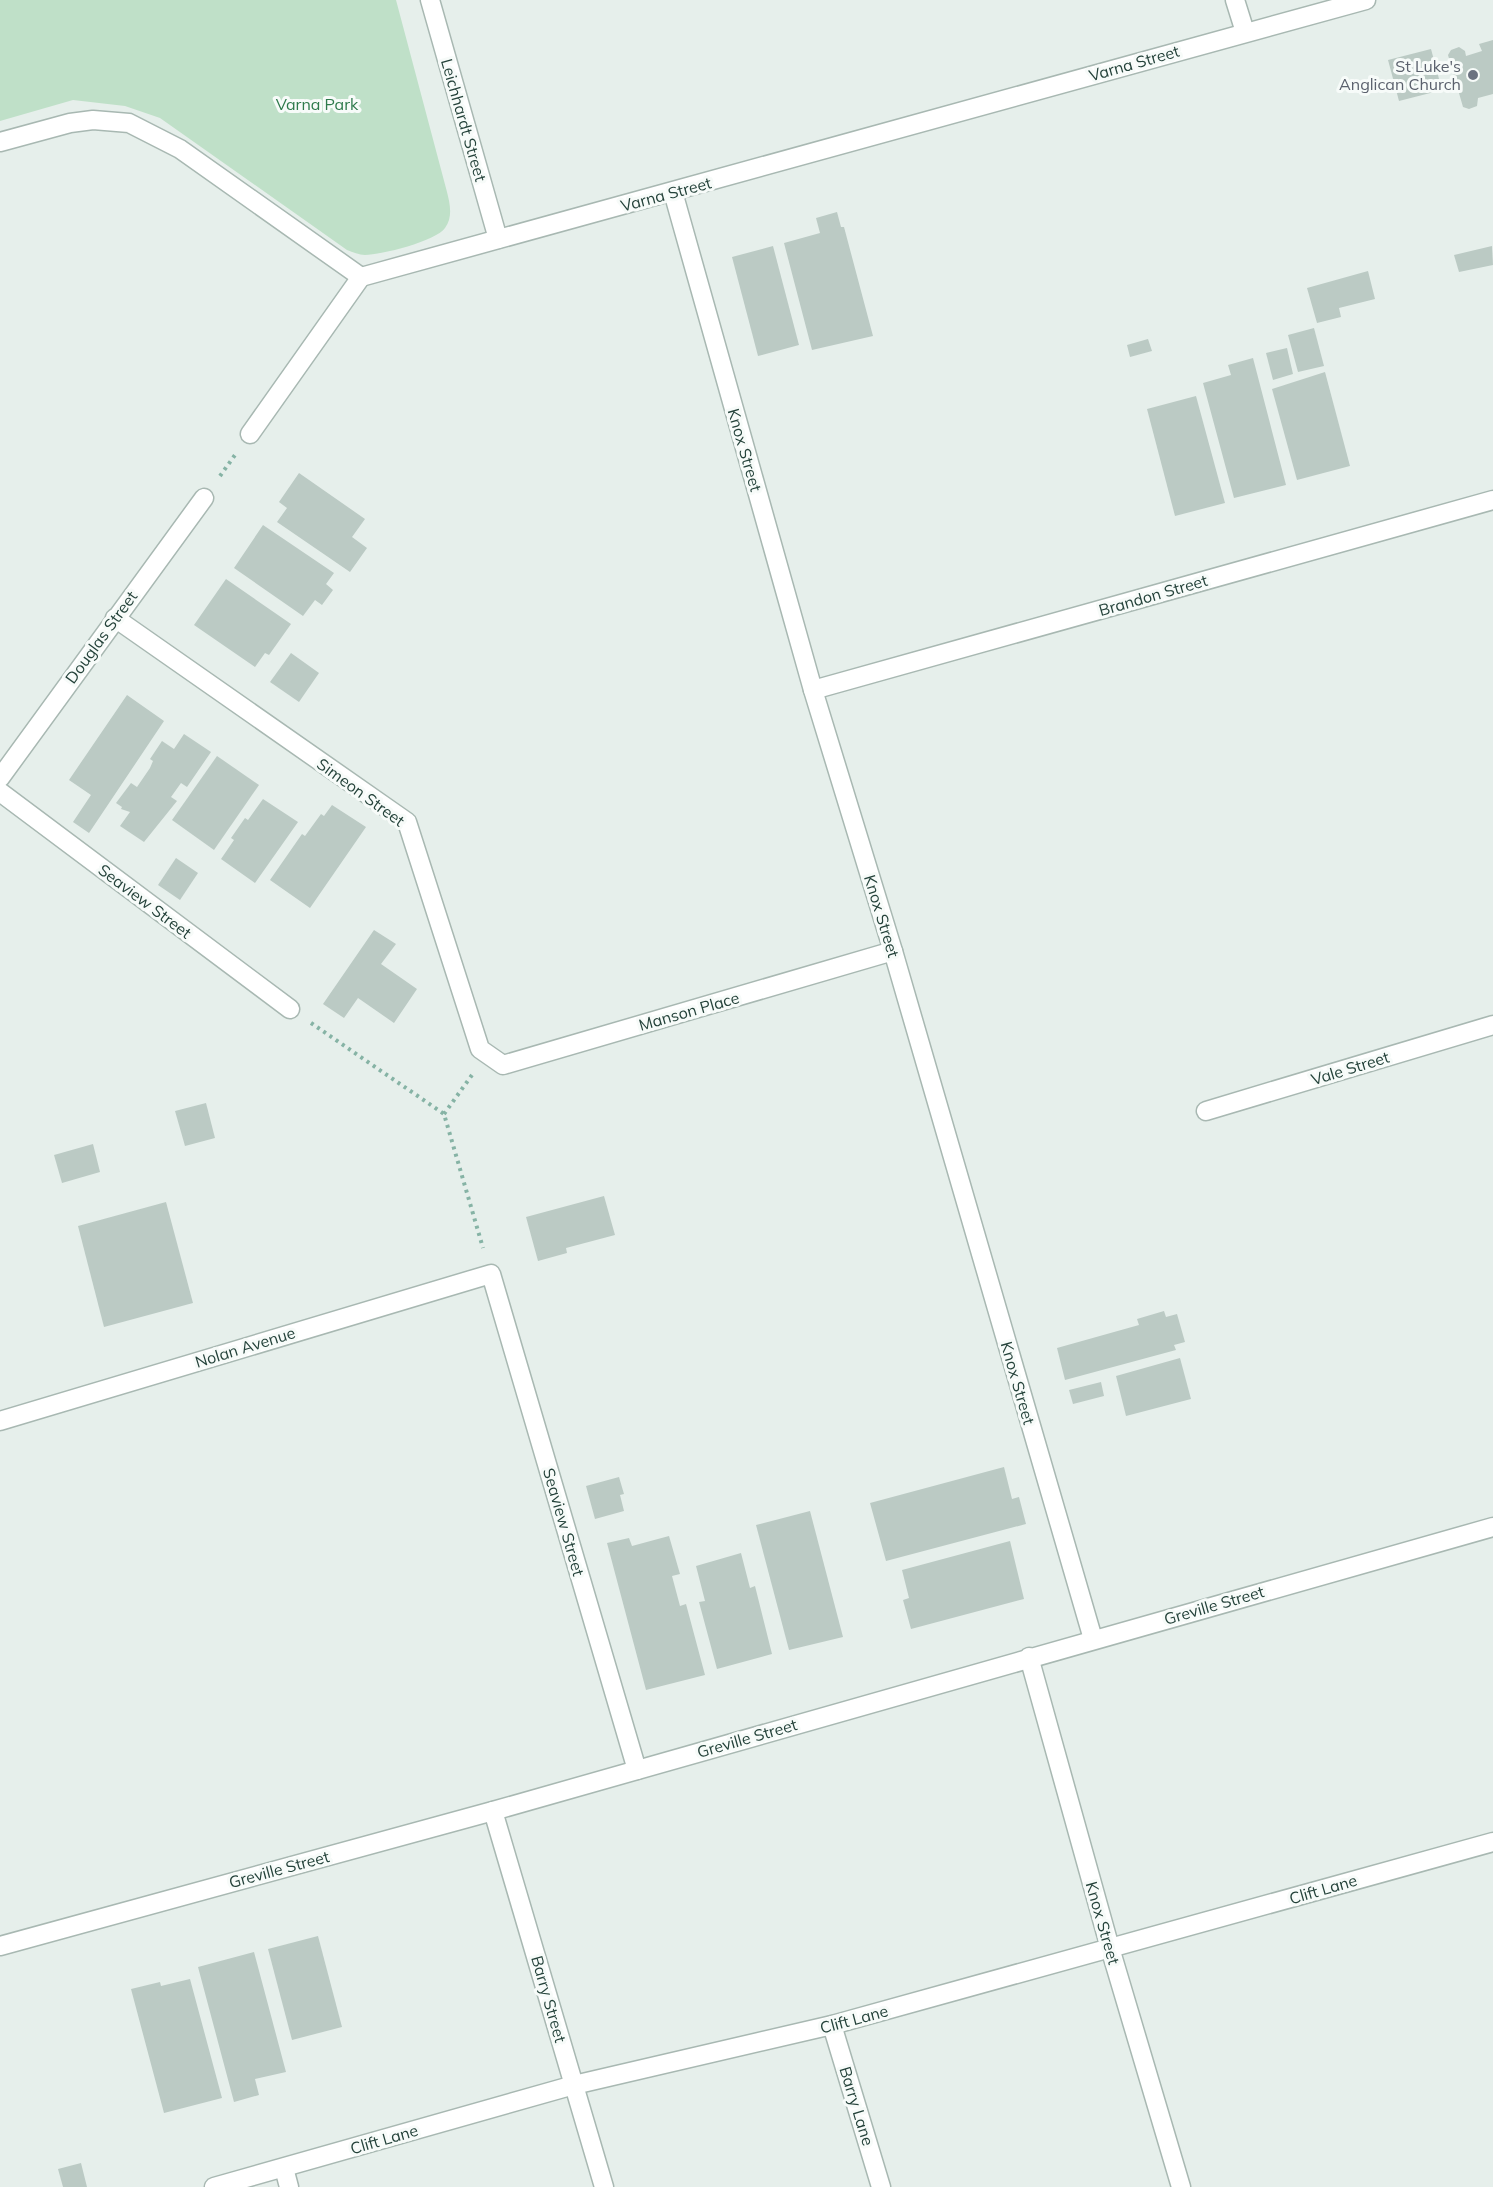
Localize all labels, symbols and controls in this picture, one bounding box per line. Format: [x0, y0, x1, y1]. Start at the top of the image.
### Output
street label: Varna Street [1087, 40, 1182, 85]
street label: Leichhardt Street [437, 56, 491, 184]
place label: St Luke's Anglican Church [1339, 56, 1461, 94]
marker: St Luke's Anglican Church [1466, 68, 1480, 82]
park label: Varna Park [276, 94, 359, 114]
street label: Varna Street [618, 172, 714, 216]
street label: Knox Street [724, 406, 766, 494]
street label: Brandon Street [1096, 570, 1210, 620]
street label: Douglas Street [61, 586, 142, 687]
street label: Simeon Street [313, 754, 409, 831]
street label: Seaview Street [94, 859, 196, 943]
street label: Knox Street [860, 872, 904, 960]
street label: Manson Place [636, 987, 742, 1035]
street label: Vale Street [1308, 1047, 1392, 1089]
street label: Nolan Avenue [192, 1322, 298, 1372]
street label: Knox Street [997, 1339, 1039, 1427]
street label: Seaview Street [539, 1466, 589, 1579]
street label: Greville Street [1162, 1581, 1267, 1629]
street label: Greville Street [695, 1714, 800, 1762]
street label: Greville Street [227, 1846, 332, 1892]
street label: Clift Lane [1287, 1870, 1359, 1908]
street label: Knox Street [1082, 1879, 1124, 1967]
street label: Barry Street [527, 1953, 571, 2045]
street label: Clift Lane [818, 2000, 890, 2038]
street label: Barry Lane [835, 2064, 879, 2148]
street label: Clift Lane [348, 2120, 420, 2158]

